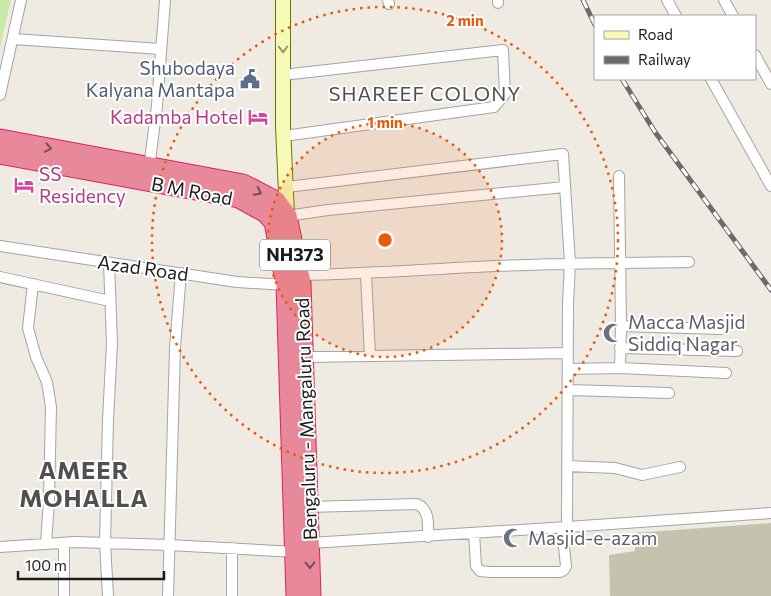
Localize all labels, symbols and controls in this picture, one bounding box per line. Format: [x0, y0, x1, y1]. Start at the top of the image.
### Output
text: 2 min [446, 11, 484, 29]
legend [594, 15, 756, 80]
text: Road [638, 25, 673, 43]
one-way arrow [278, 45, 288, 53]
text: Railway [638, 50, 691, 68]
place label: Shubodaya Kalyana Mantapa [86, 56, 235, 101]
public building icon: Shubodaya Kalyana Mantapa [239, 68, 261, 90]
district label: SHAREEF COLONY [329, 81, 521, 105]
place label: Kadamba Hotel [110, 105, 243, 128]
hotel icon: Kadamba Hotel [247, 106, 269, 128]
text: 1 min [367, 113, 403, 131]
one-way arrow [43, 143, 52, 153]
place label: SS Residency [39, 162, 126, 207]
street label: B M Road [150, 171, 235, 210]
hotel icon: SS Residency [13, 174, 35, 196]
one-way arrow [253, 186, 262, 196]
centre of rings [376, 231, 394, 249]
road number: NH373 [260, 240, 330, 270]
street label: Azad Road [96, 250, 190, 285]
street label: Bengaluru - Mangaluru Road [290, 297, 321, 541]
place label: Macca Masjid Siddiq Nagar [628, 310, 746, 355]
mosque icon: Macca Masjid Siddiq Nagar [602, 322, 624, 344]
district label: AMEER MOHALLA [19, 455, 149, 512]
place label: Masjid-e-azam [528, 526, 657, 549]
mosque icon: Masjid-e-azam [502, 527, 524, 549]
scale bar [18, 548, 164, 580]
text: 100 m [25, 556, 67, 574]
one-way arrow [305, 562, 315, 570]

